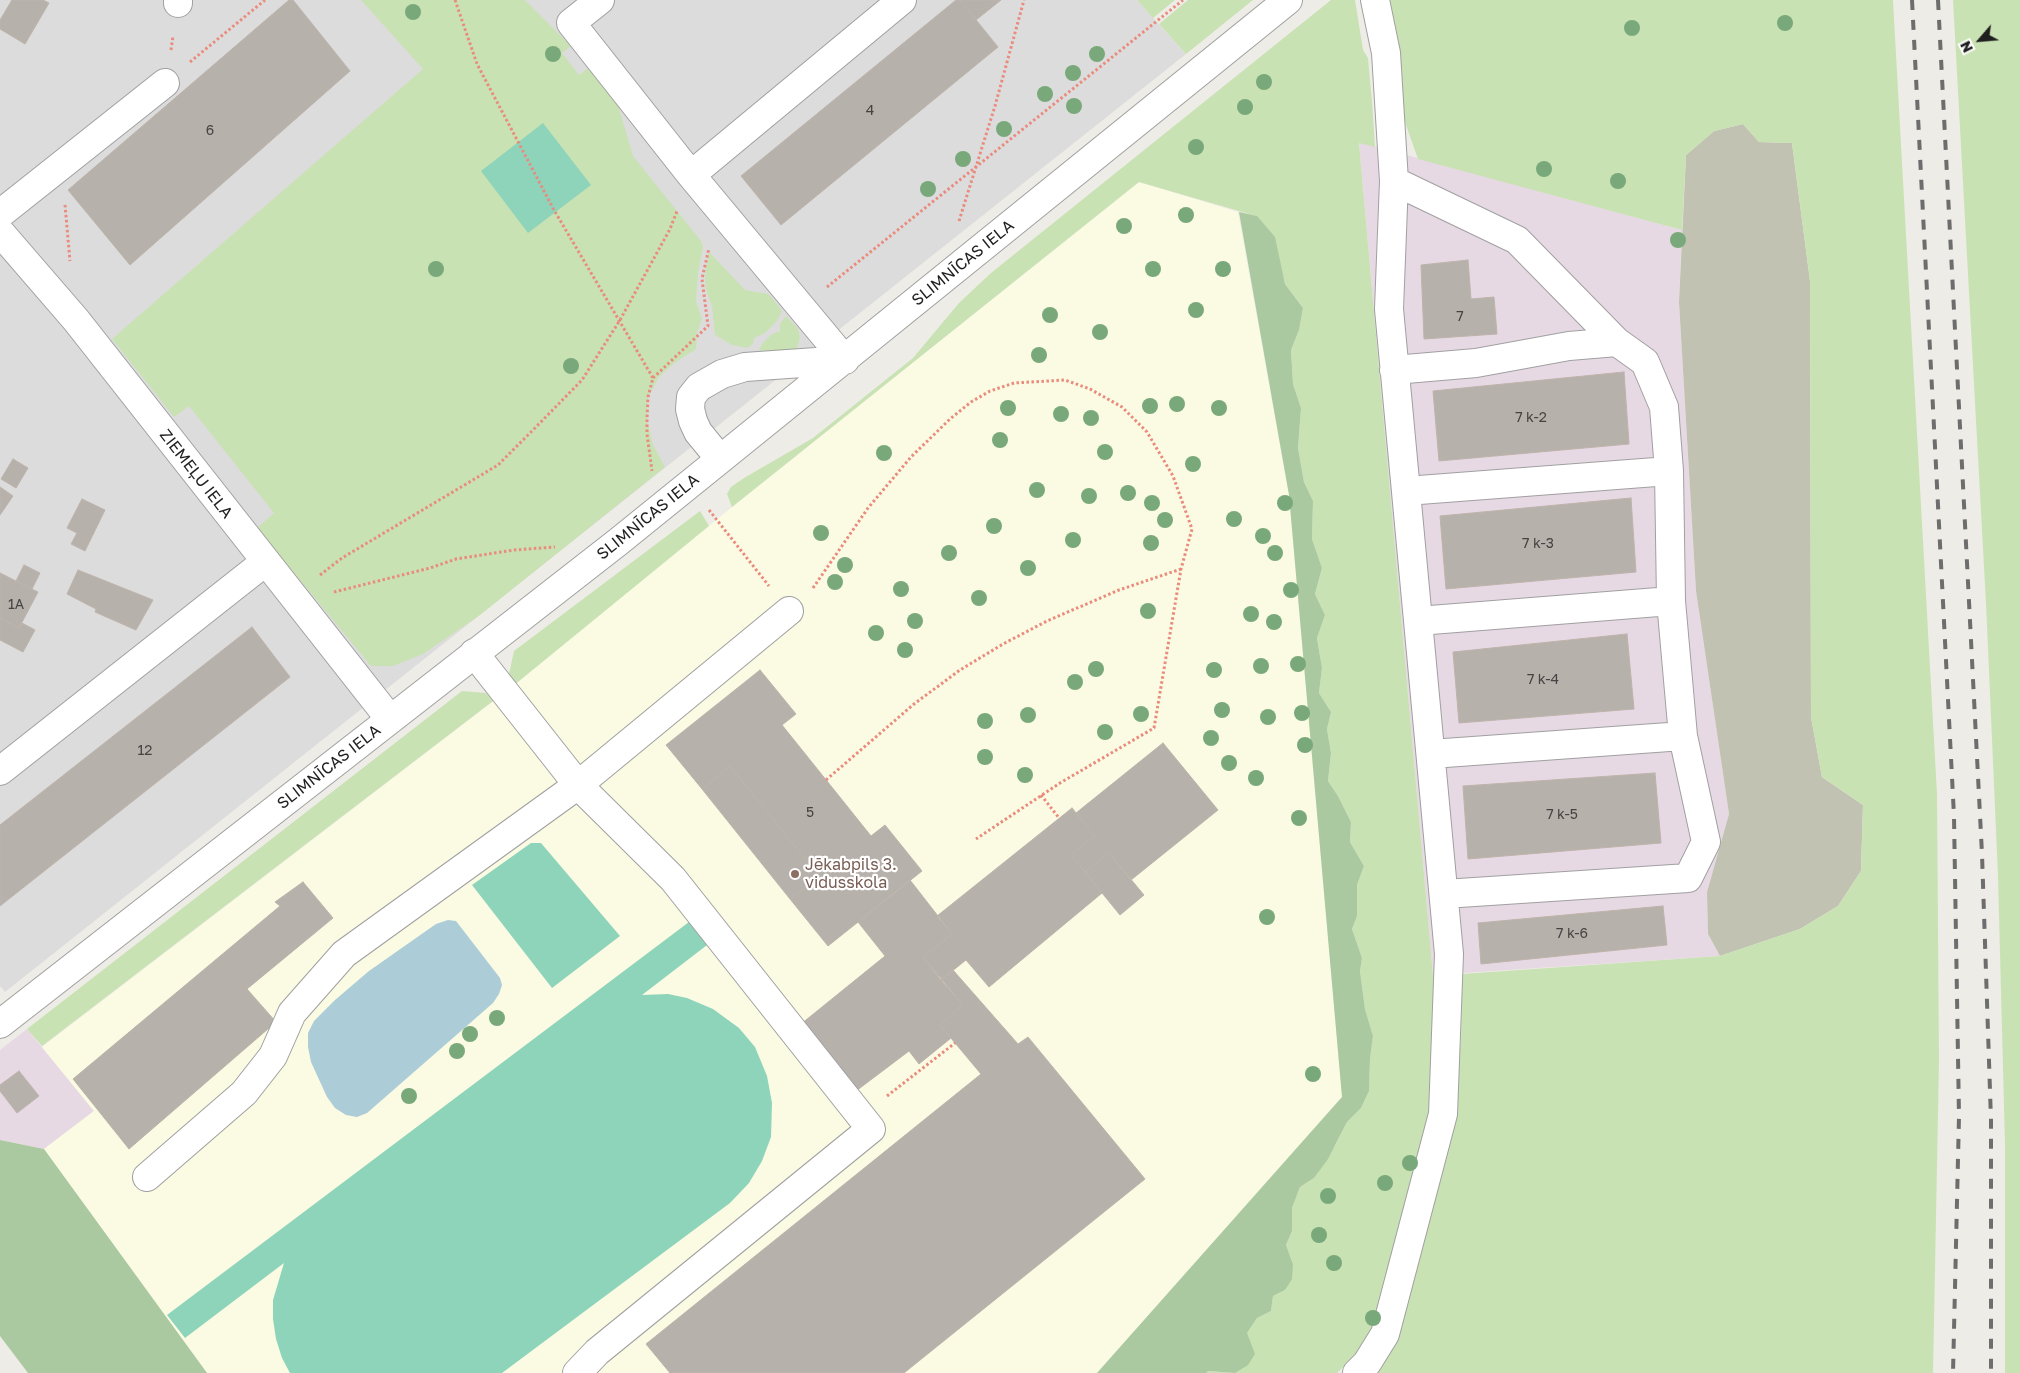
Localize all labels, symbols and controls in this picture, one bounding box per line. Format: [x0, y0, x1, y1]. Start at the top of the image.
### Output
north arrow [1955, 15, 2005, 65]
text: N [1956, 38, 1976, 56]
house number: 4 [866, 103, 874, 119]
house number: 6 [206, 123, 214, 139]
street label: SLIMNĪCAS IELA [908, 216, 1018, 310]
house number: 7 [1456, 309, 1464, 325]
house number: 7 k-2 [1515, 410, 1547, 426]
street label: ZIEMEĻU IELA [155, 426, 237, 522]
street label: SLIMNĪCAS IELA [593, 470, 703, 564]
house number: 7 k-3 [1522, 536, 1554, 552]
house number: 1A [8, 597, 24, 613]
house number: 7 k-4 [1527, 672, 1559, 688]
street label: SLIMNĪCAS IELA [274, 721, 384, 813]
house number: 12 [138, 743, 152, 759]
house number: 5 [806, 805, 814, 821]
house number: 7 k-5 [1546, 807, 1578, 823]
place label: Jēkabpils 3. vidusskola [805, 855, 897, 893]
marker: Jēkabpils 3. vidusskola [789, 868, 801, 880]
house number: 7 k-6 [1556, 926, 1588, 942]

